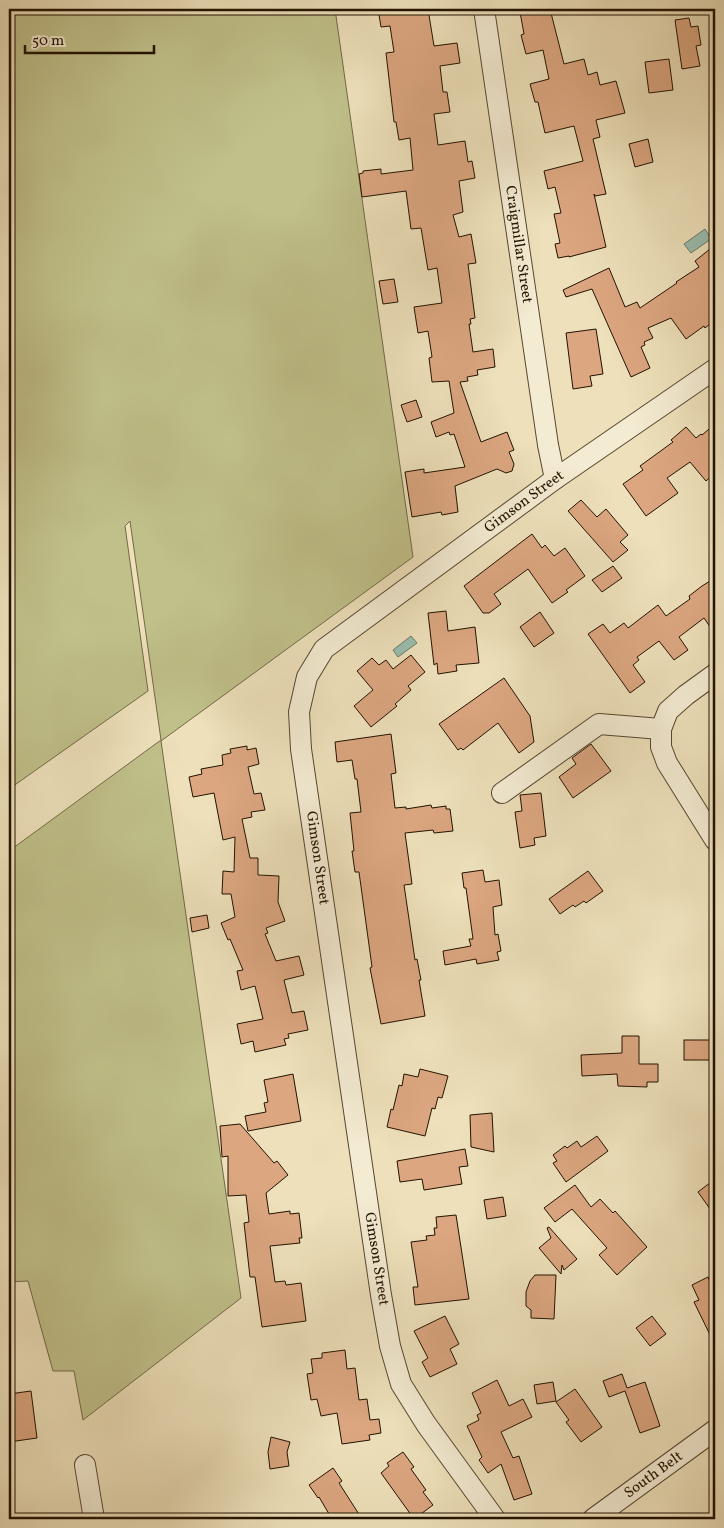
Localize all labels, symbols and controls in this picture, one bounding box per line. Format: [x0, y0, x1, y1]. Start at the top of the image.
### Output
scale bar [25, 22, 154, 54]
text: 50 m [32, 31, 64, 52]
street label: Craigmillar Street [500, 184, 538, 305]
street label: Gimson Street [480, 465, 568, 538]
street label: Gimson Street [300, 810, 334, 906]
street label: Gimson Street [358, 1211, 394, 1307]
street label: South Belt [620, 1446, 687, 1503]

